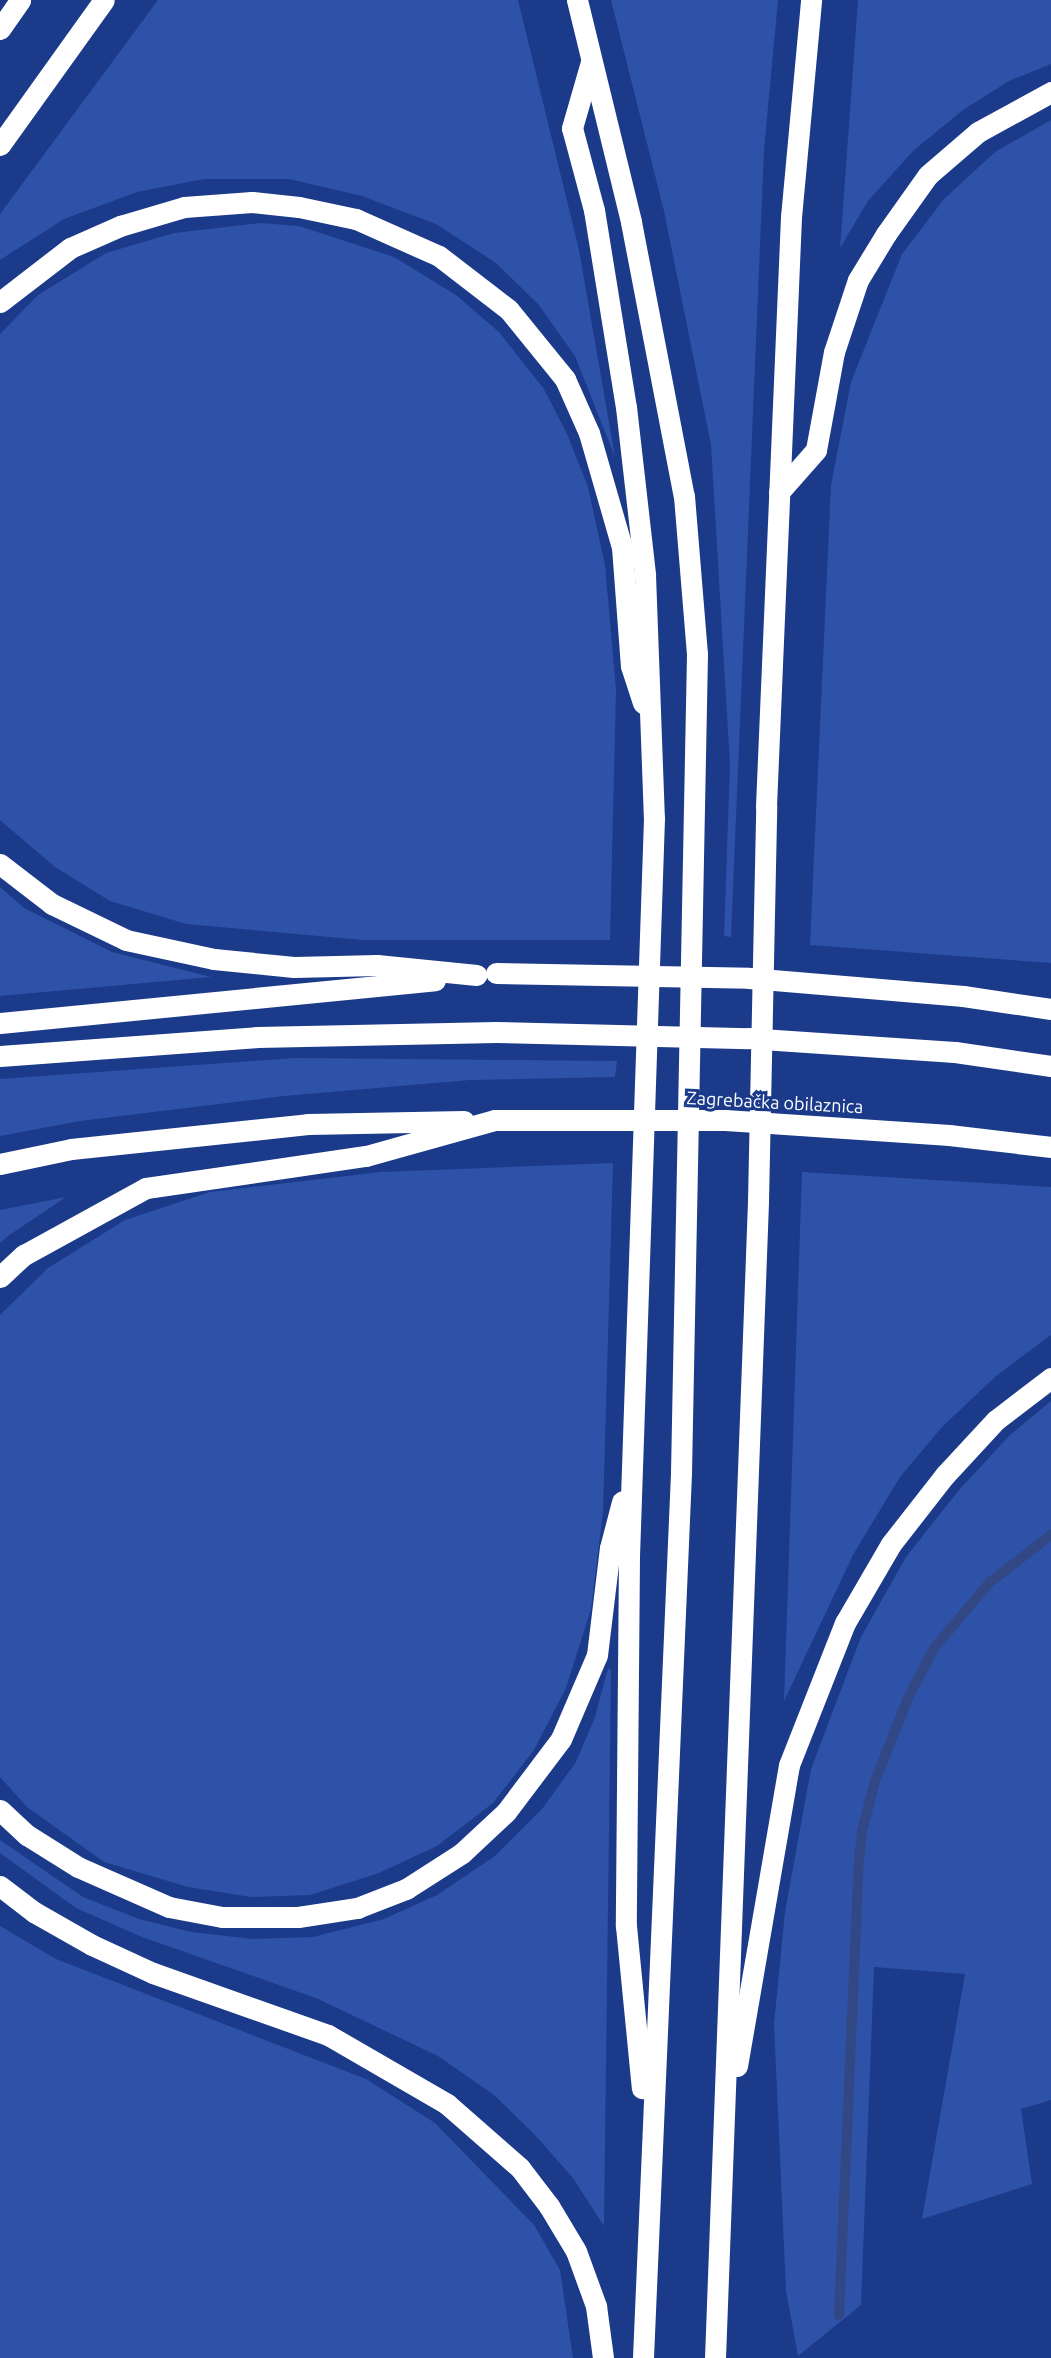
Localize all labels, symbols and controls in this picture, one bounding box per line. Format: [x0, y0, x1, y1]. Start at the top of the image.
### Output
street label: Zagrebačka obilaznica [686, 1087, 864, 1117]

